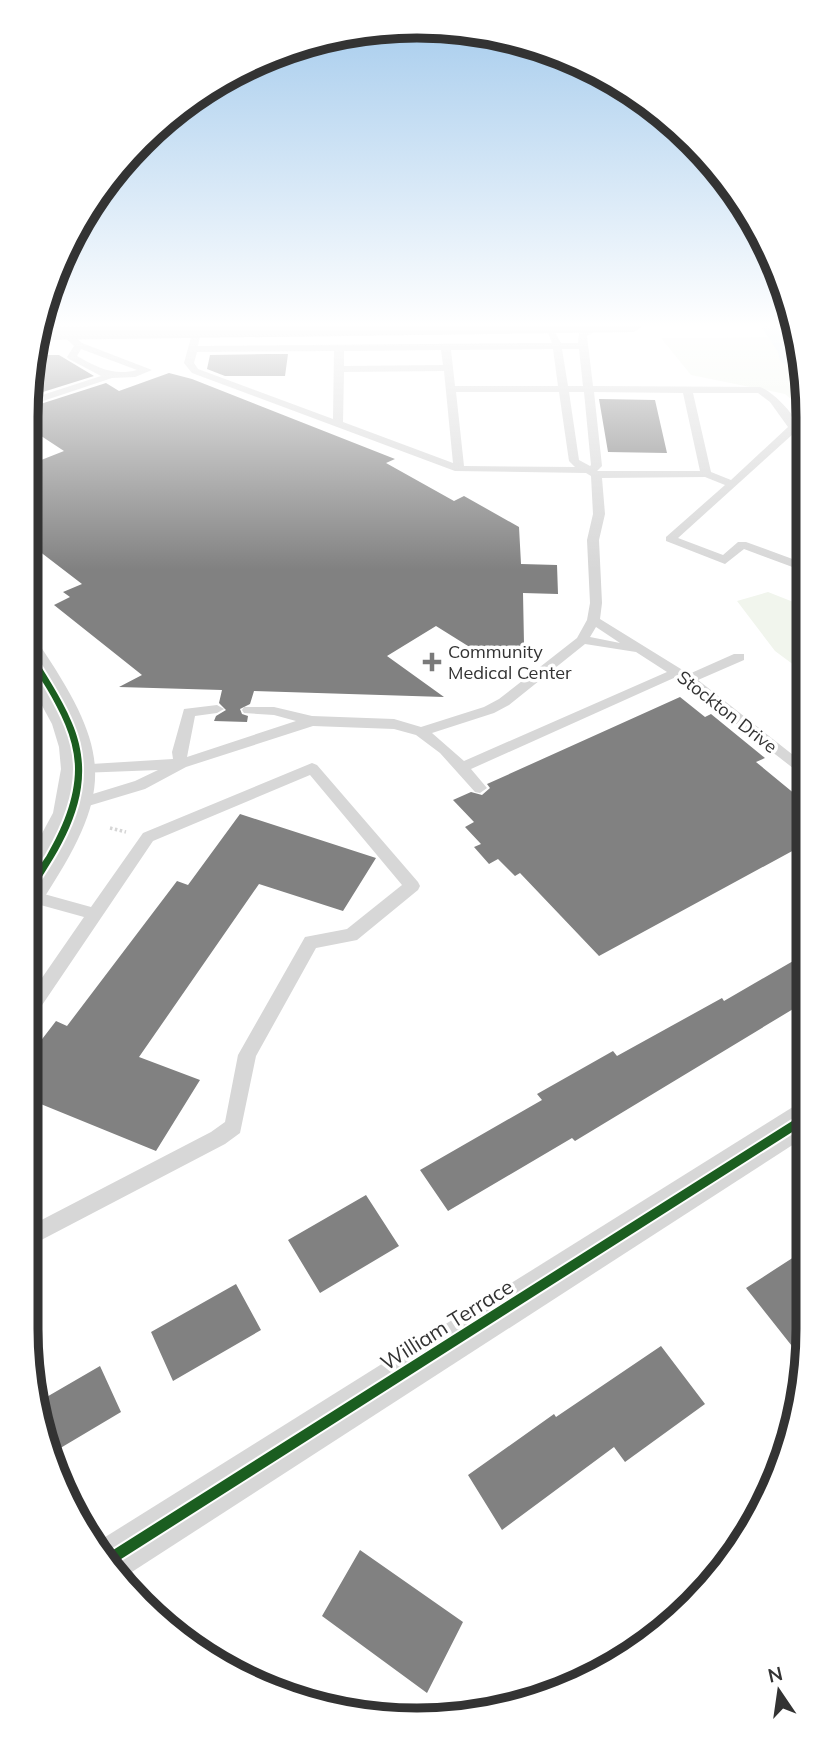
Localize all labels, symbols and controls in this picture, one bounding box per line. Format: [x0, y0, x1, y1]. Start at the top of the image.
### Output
place label: Community Medical Center [448, 640, 572, 684]
marker: Community Medical Center [422, 652, 442, 672]
street label: Stockton Drive [673, 665, 782, 758]
street label: William Terrace [375, 1273, 518, 1375]
north arrow [744, 1656, 814, 1726]
text: N [765, 1661, 785, 1688]

